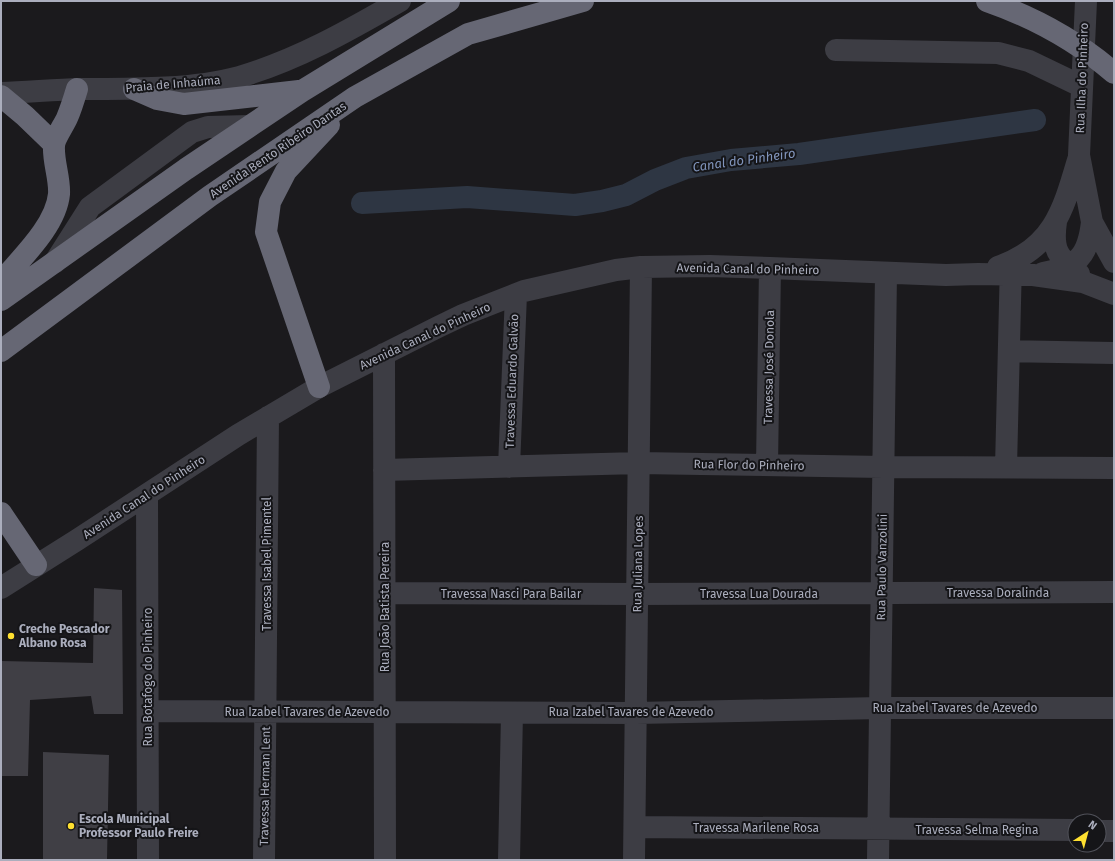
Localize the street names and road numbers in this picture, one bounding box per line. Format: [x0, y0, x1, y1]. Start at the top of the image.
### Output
street label: Rua Ilha do Pinheiro [1073, 22, 1091, 134]
street label: Praia de Inhaúma [125, 73, 221, 95]
street label: Avenida Bento Ribeiro Dantas [207, 99, 349, 201]
street label: Avenida Canal do Pinheiro [676, 261, 820, 277]
street label: Avenida Canal do Pinheiro [357, 299, 493, 373]
street label: Travessa José Donola [761, 310, 777, 424]
street label: Travessa Eduardo Galvão [503, 313, 521, 449]
street label: Avenida Canal do Pinheiro [80, 452, 208, 542]
street label: Rua Flor do Pinheiro [693, 457, 805, 473]
street label: Travessa Isabel Pimentel [260, 497, 274, 631]
street label: Rua Paulo Vanzolini [874, 514, 890, 620]
street label: Rua Juliana Lopes [630, 515, 646, 612]
street label: Rua João Batista Pereira [378, 542, 392, 672]
street label: Travessa Doralinda [947, 586, 1049, 600]
street label: Travessa Nasci Para Bailar [441, 587, 582, 601]
street label: Travessa Lua Dourada [700, 587, 818, 601]
street label: Rua Botafogo do Pinheiro [141, 607, 155, 747]
street label: Rua Izabel Tavares de Azevedo [872, 701, 1038, 715]
street label: Rua Izabel Tavares de Azevedo [224, 705, 390, 719]
street label: Rua Izabel Tavares de Azevedo [548, 705, 714, 719]
street label: Travessa Herman Lent [257, 726, 273, 846]
street label: Travessa Marilene Rosa [693, 821, 819, 835]
street label: Travessa Selma Regina [916, 823, 1038, 837]

